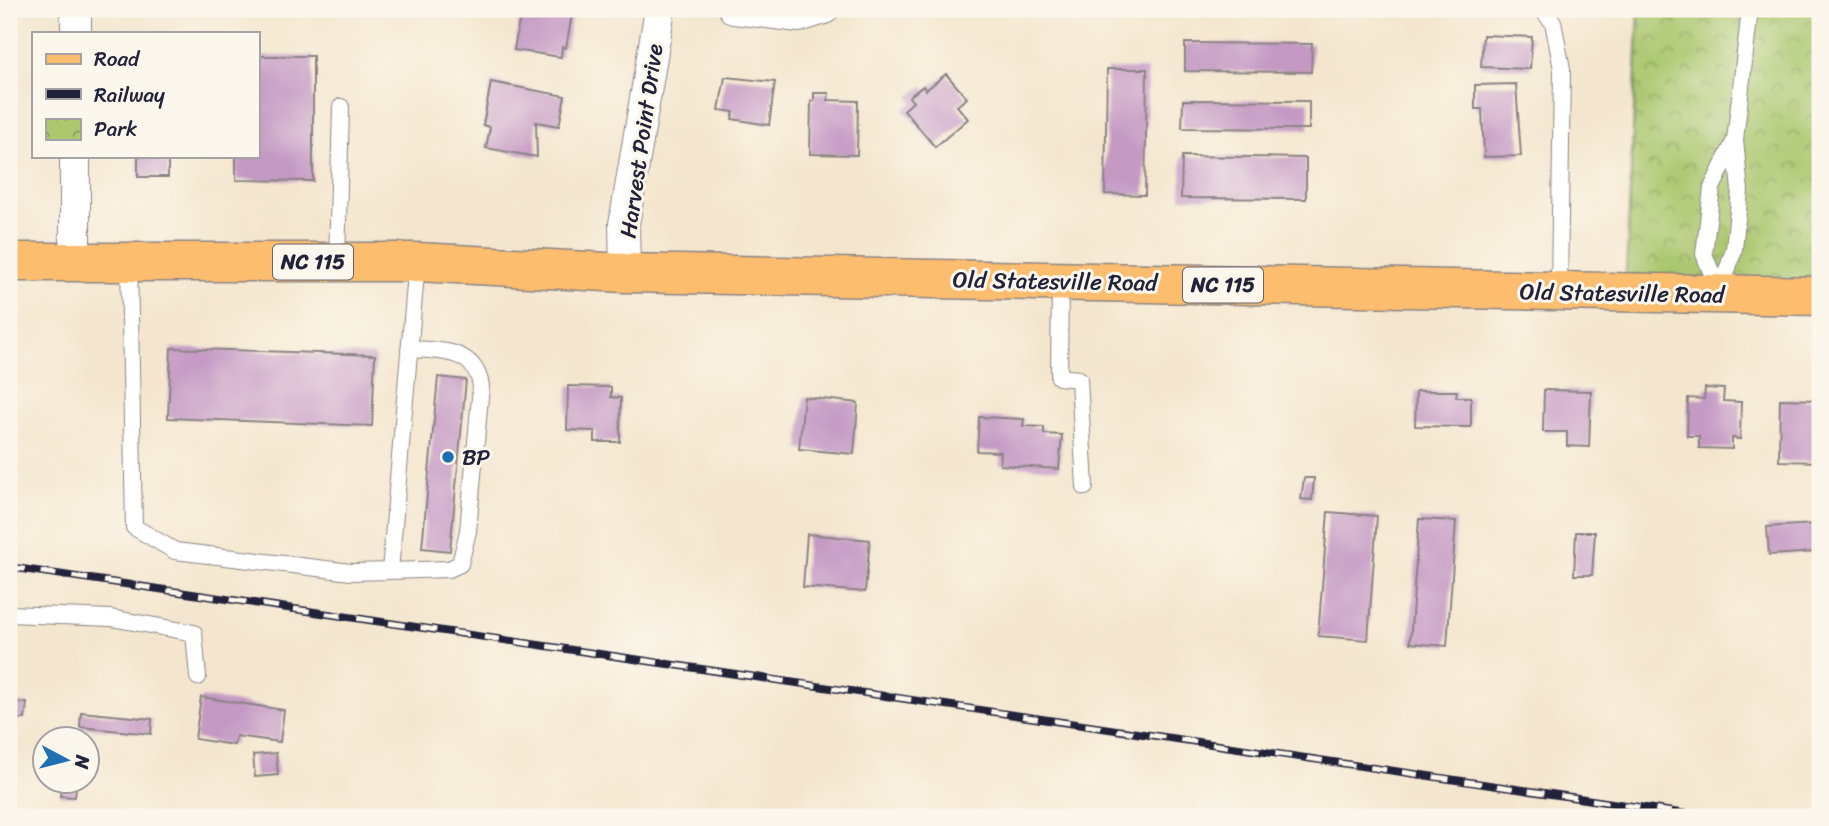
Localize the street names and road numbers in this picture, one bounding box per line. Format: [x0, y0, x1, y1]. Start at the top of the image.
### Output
street label: Harvest Point Drive [608, 41, 675, 241]
road number: NC 115 [273, 244, 353, 280]
street label: Old Statesville Road [952, 259, 1159, 304]
road number: NC 115 [1183, 268, 1263, 302]
street label: Old Statesville Road [1519, 271, 1726, 316]

